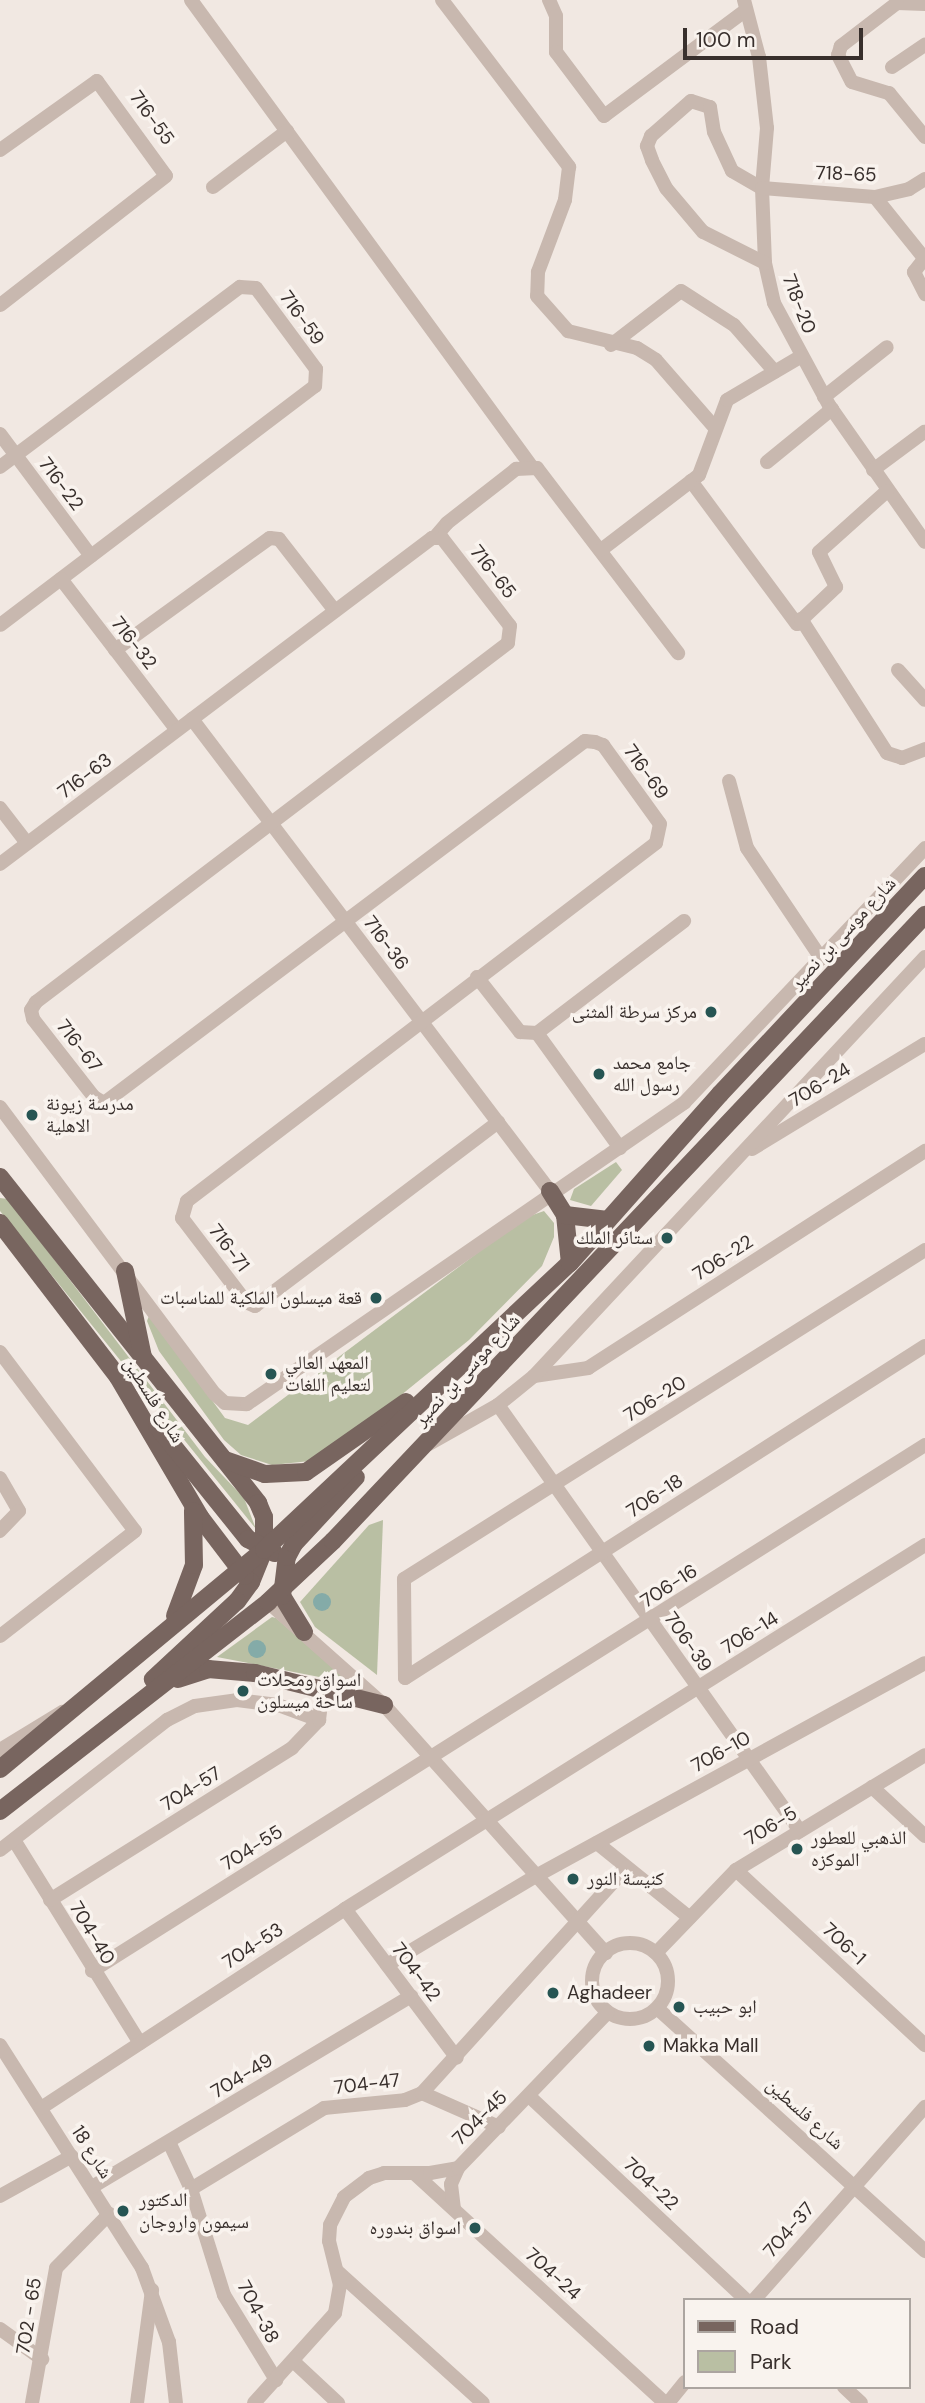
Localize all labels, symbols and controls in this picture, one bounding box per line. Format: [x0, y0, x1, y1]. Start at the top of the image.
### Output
scale bar [687, 14, 867, 58]
text: 100 m [696, 26, 756, 54]
street label: 716-55 [125, 86, 179, 150]
street label: 718-65 [815, 162, 877, 186]
street label: 718-20 [777, 271, 821, 337]
street label: 716-59 [275, 286, 329, 350]
street label: 716-22 [34, 453, 88, 515]
street label: 716-65 [465, 541, 521, 603]
street label: 716-32 [106, 612, 162, 674]
street label: 716-69 [619, 740, 673, 804]
street label: 716-63 [54, 748, 116, 804]
street label: شارع موسى بن نصير [785, 872, 901, 994]
street label: 716-36 [358, 912, 414, 974]
place label: مركز سرطة المثنى [572, 1001, 697, 1023]
marker: مركز سرطة المثنى [703, 1004, 719, 1020]
street label: 716-67 [52, 1015, 106, 1077]
place label: جامع محمد رسول الله [613, 1052, 691, 1096]
street label: 706-24 [785, 1058, 855, 1112]
marker: جامع محمد رسول الله [591, 1066, 607, 1082]
place label: مدرسة زيونة الاهلية [46, 1093, 134, 1137]
marker: مدرسة زيونة الاهلية [24, 1107, 40, 1123]
street label: 716-71 [204, 1220, 254, 1276]
place label: ستائر الملك [576, 1227, 653, 1249]
marker: ستائر الملك [659, 1230, 675, 1246]
street label: 706-22 [689, 1230, 757, 1286]
place label: قعة ميسلون الملكية للمناسبات [160, 1287, 362, 1309]
marker: قعة ميسلون الملكية للمناسبات [368, 1290, 384, 1306]
street label: شارع موسى بن نصير [409, 1309, 525, 1431]
place label: المعهد العالي لتعليم اللغات [285, 1352, 371, 1396]
street label: شارع فلسطين [119, 1353, 189, 1447]
marker: المعهد العالي لتعليم اللغات [263, 1366, 279, 1382]
street label: 706-20 [620, 1371, 690, 1427]
street label: 706-18 [623, 1469, 687, 1523]
street label: 706-16 [636, 1559, 702, 1613]
street label: 706-14 [717, 1607, 783, 1659]
street label: 706-39 [659, 1608, 717, 1676]
place label: اسواق ومحلات ساحة ميسلون [257, 1669, 361, 1713]
marker: اسواق ومحلات ساحة ميسلون [235, 1683, 251, 1699]
street label: 706-10 [687, 1727, 755, 1777]
street label: 704-57 [157, 1762, 225, 1816]
street label: 706-5 [741, 1802, 801, 1850]
street label: 704-55 [217, 1820, 287, 1876]
place label: الذهبي للعطور الموكزه [811, 1827, 907, 1871]
marker: الذهبي للعطور الموكزه [789, 1841, 805, 1857]
place label: كنيسة النور [587, 1868, 664, 1890]
marker: كنيسة النور [565, 1871, 581, 1887]
street label: 704-40 [64, 1897, 120, 1969]
street label: 704-53 [218, 1918, 288, 1974]
street label: 706-1 [818, 1918, 870, 1970]
street label: 704-42 [387, 1938, 445, 2006]
place label: Aghadeer [567, 1982, 652, 2004]
marker: Aghadeer [545, 1985, 561, 2001]
place label: ابو حبيب [693, 1996, 757, 2018]
marker: ابو حبيب [671, 1999, 687, 2015]
place label: Makka Mall [663, 2035, 759, 2057]
marker: Makka Mall [641, 2038, 657, 2054]
street label: 704-49 [207, 2049, 277, 2103]
street label: 704-47 [333, 2069, 401, 2099]
street label: شارع فلسطين [762, 2073, 848, 2155]
street label: 704-45 [448, 2086, 512, 2150]
street label: شارع 18 [66, 2121, 118, 2183]
street label: 704-22 [619, 2153, 683, 2215]
place label: الدكتور سيمون واروجان [139, 2189, 249, 2233]
street label: 704-37 [759, 2198, 819, 2262]
marker: الدكتور سيمون واروجان [113, 2201, 133, 2221]
place label: اسواق بندوره [369, 2217, 461, 2239]
marker: اسواق بندوره [467, 2220, 483, 2236]
street label: 704-24 [521, 2243, 585, 2305]
street label: 702 - 65 [12, 2276, 46, 2356]
street label: 704-38 [232, 2277, 284, 2347]
legend [684, 2298, 911, 2389]
text: Road [750, 2313, 799, 2341]
text: Park [750, 2348, 791, 2376]

